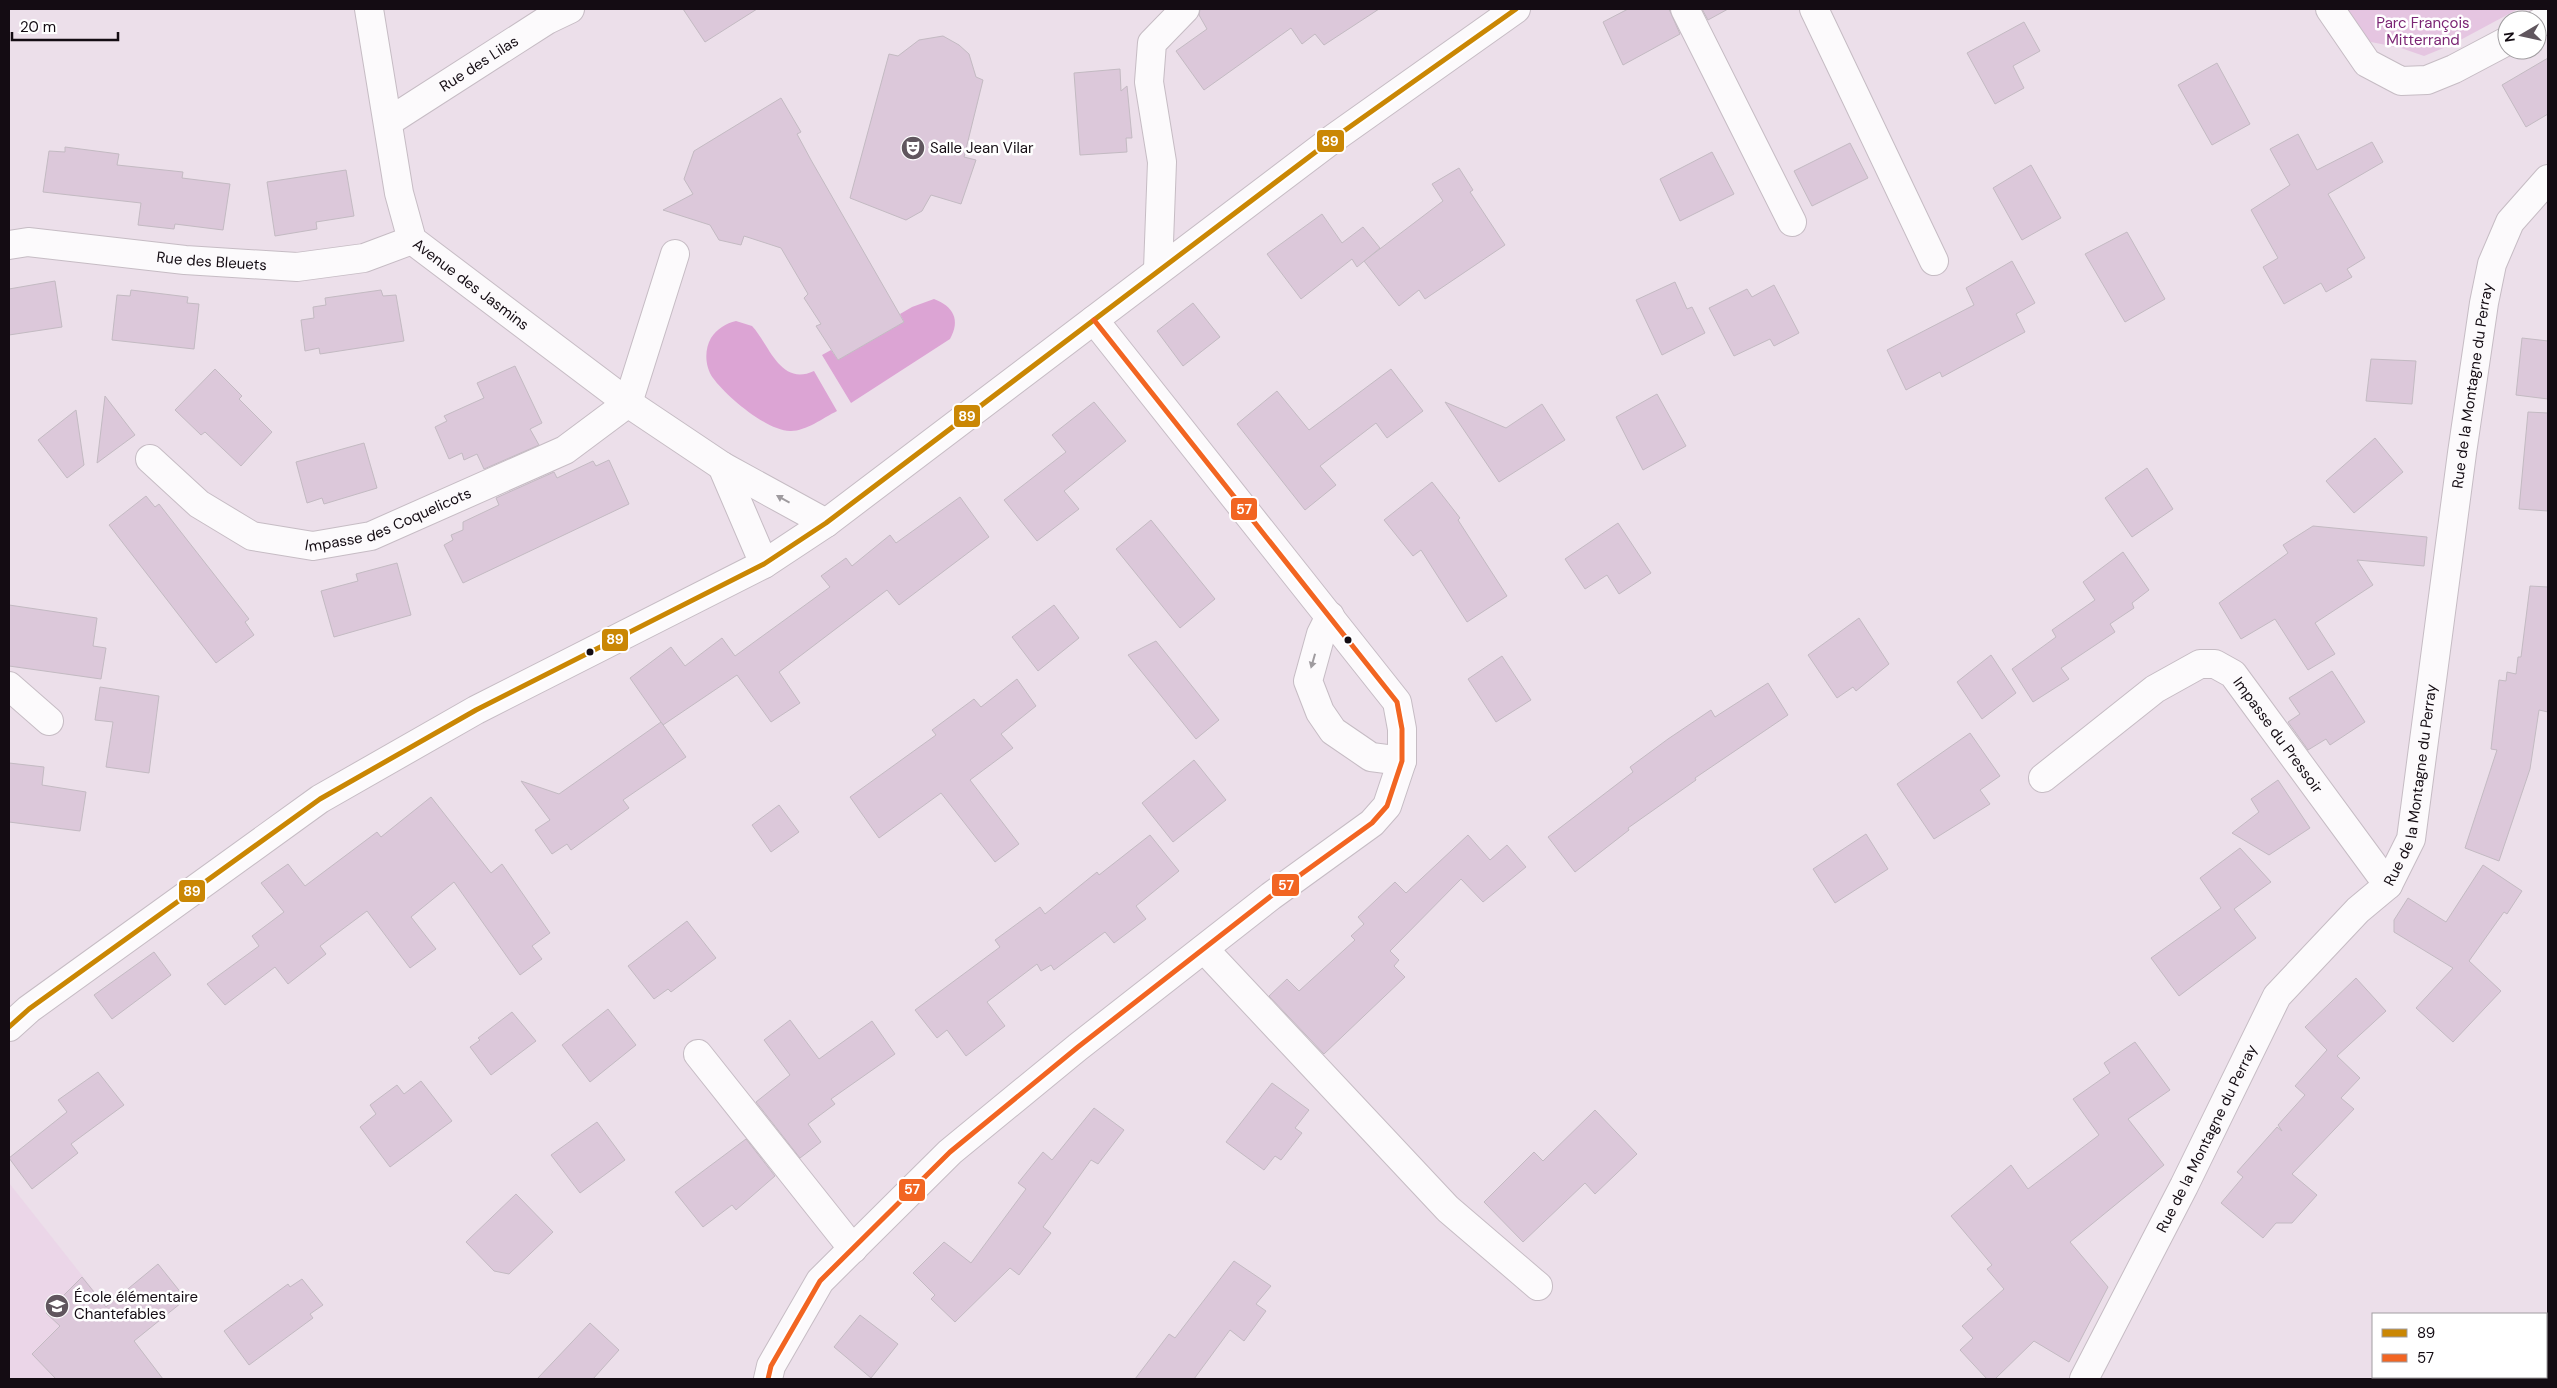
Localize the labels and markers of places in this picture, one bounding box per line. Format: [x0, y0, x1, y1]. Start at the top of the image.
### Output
theatre icon: Salle Jean Vilar [900, 135, 926, 161]
place label: Salle Jean Vilar [930, 138, 1034, 158]
unlabelled marker [1343, 635, 1353, 645]
unlabelled marker [585, 647, 595, 657]
place label: École élémentaire Chantefables [74, 1287, 198, 1324]
school or university icon: École élémentaire Chantefables [44, 1293, 70, 1319]

